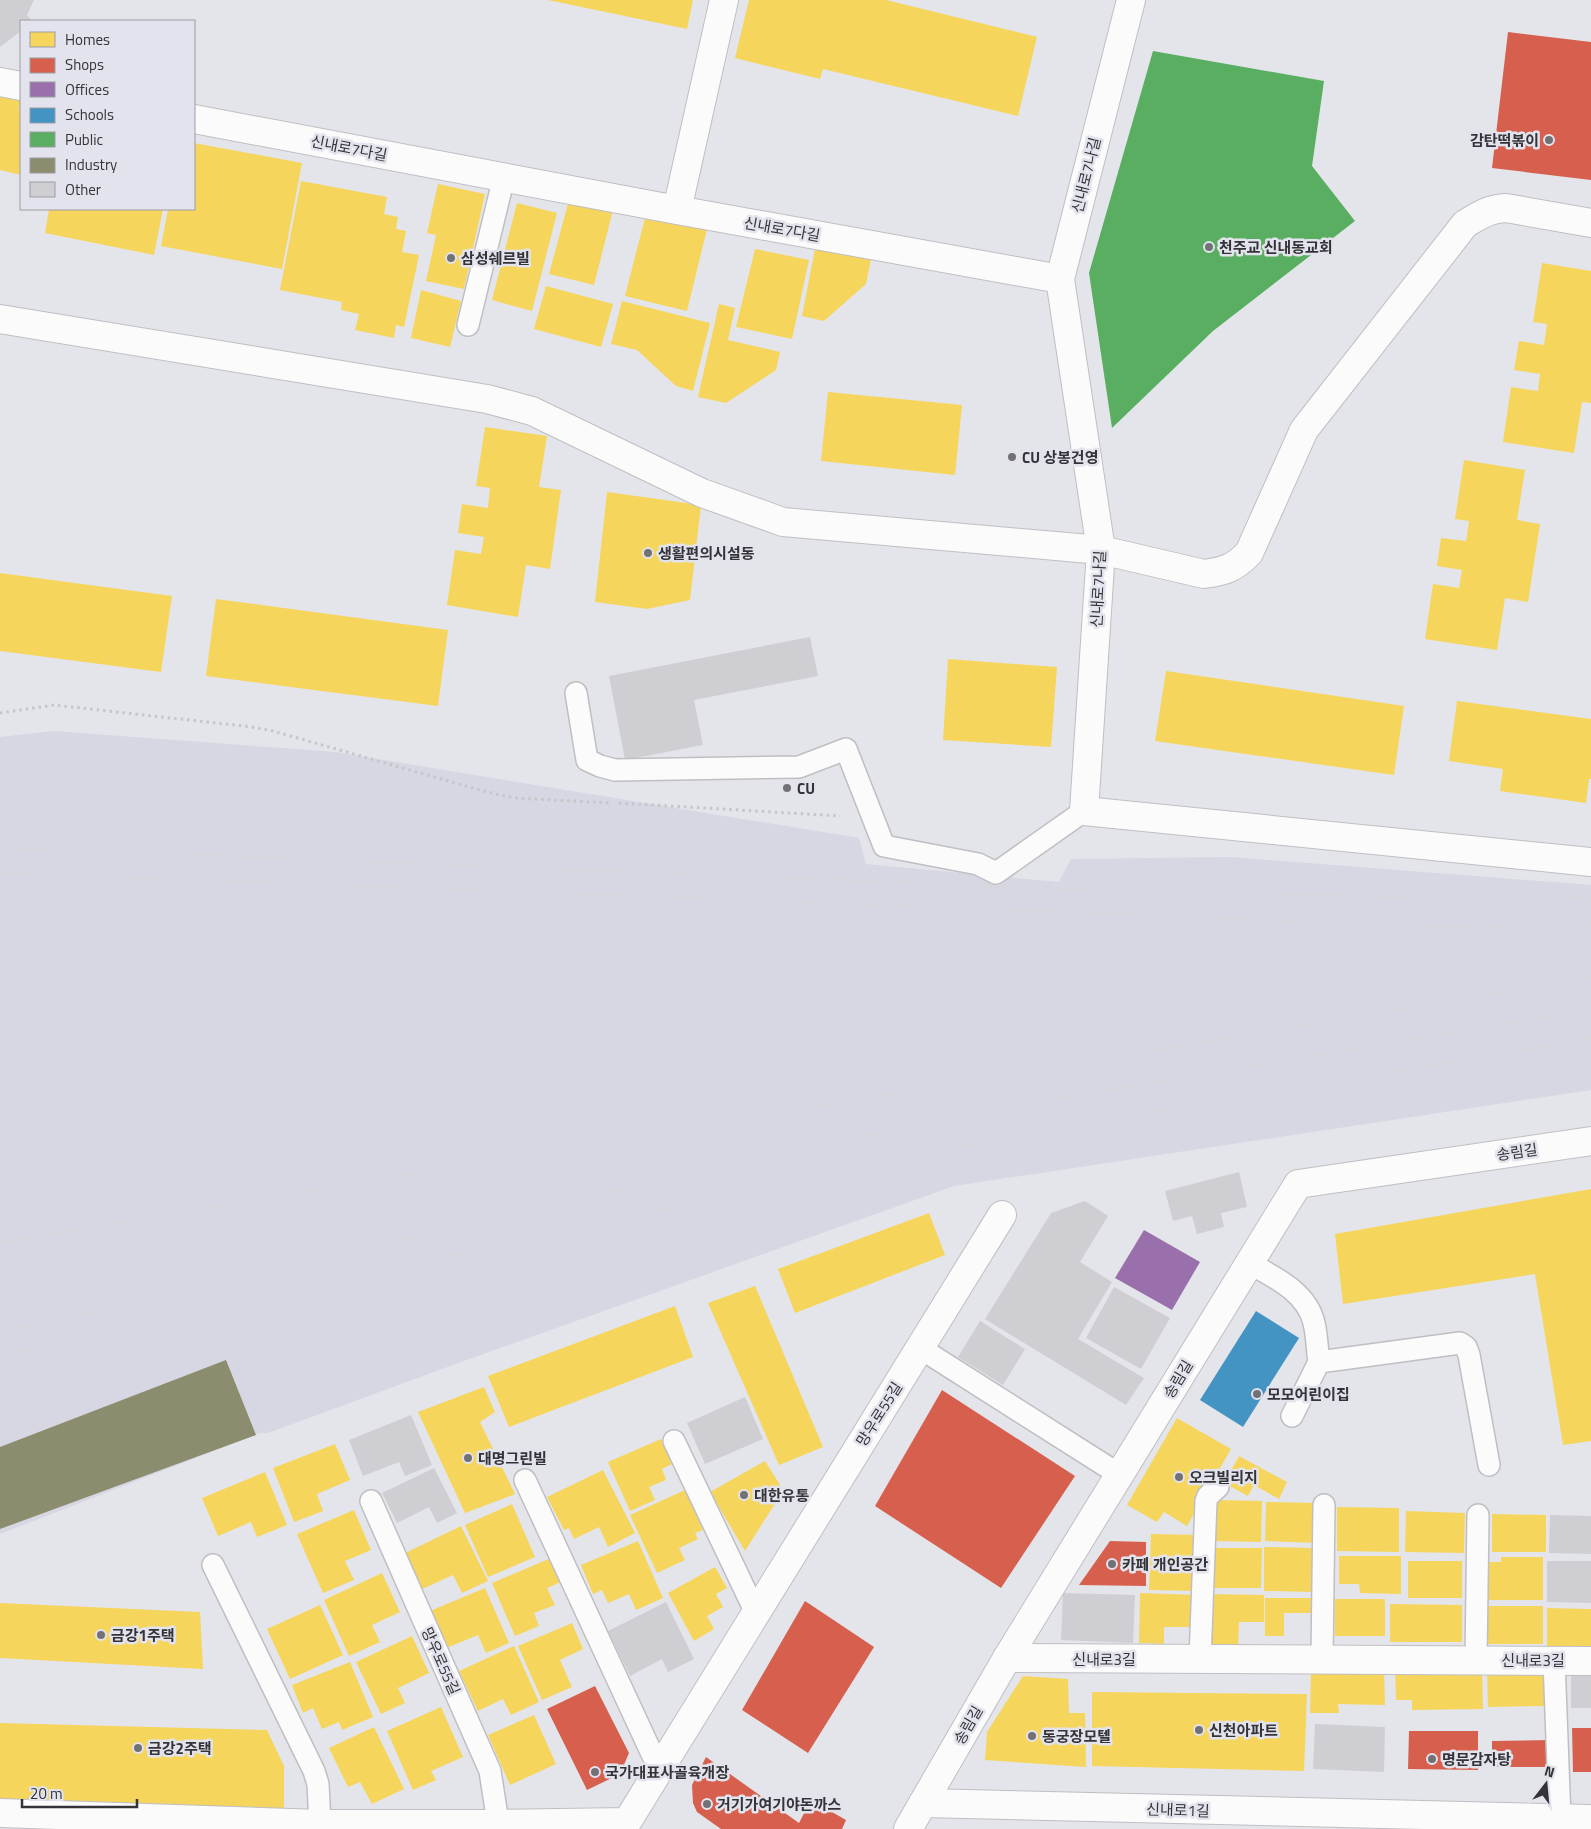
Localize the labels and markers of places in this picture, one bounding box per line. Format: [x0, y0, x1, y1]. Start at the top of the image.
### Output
place label: 감탄떡볶이 [1470, 129, 1539, 152]
marker: 감탄떡볶이 [1543, 134, 1555, 146]
place label: 천주교 신내동교회 [1219, 236, 1333, 259]
marker: 천주교 신내동교회 [1203, 241, 1215, 253]
place label: 삼성쉐르빌 [461, 247, 530, 270]
marker: 삼성쉐르빌 [445, 252, 457, 264]
place label: CU 상봉건영 [1022, 446, 1098, 469]
marker: CU 상봉건영 [1006, 451, 1018, 463]
place label: 생활편의시설동 [658, 542, 755, 565]
marker: 생활편의시설동 [642, 547, 654, 559]
place label: CU [797, 777, 815, 800]
marker: CU [781, 782, 793, 794]
place label: 모모어린이집 [1267, 1383, 1350, 1406]
marker: 모모어린이집 [1251, 1388, 1263, 1400]
place label: 대명그린빌 [478, 1447, 547, 1470]
marker: 대명그린빌 [462, 1452, 474, 1464]
place label: 오크빌리지 [1189, 1466, 1258, 1489]
marker: 오크빌리지 [1173, 1471, 1185, 1483]
place label: 대한유통 [754, 1484, 809, 1507]
marker: 대한유통 [738, 1489, 750, 1501]
place label: 카페 개인공간 [1122, 1553, 1208, 1576]
marker: 카페 개인공간 [1106, 1558, 1118, 1570]
place label: 금강1주택 [111, 1624, 175, 1647]
marker: 금강1주택 [95, 1629, 107, 1641]
place label: 신천아파트 [1209, 1719, 1278, 1742]
marker: 신천아파트 [1193, 1724, 1205, 1736]
place label: 동궁장모텔 [1042, 1725, 1111, 1748]
marker: 동궁장모텔 [1026, 1730, 1038, 1742]
place label: 금강2주택 [148, 1737, 212, 1760]
marker: 금강2주택 [132, 1742, 144, 1754]
place label: 명문감자탕 [1442, 1748, 1511, 1771]
marker: 명문감자탕 [1426, 1753, 1438, 1765]
place label: 국가대표사골육개장 [605, 1761, 729, 1784]
marker: 국가대표사골육개장 [589, 1766, 601, 1778]
place label: 거기가여기야돈까스 [717, 1793, 841, 1816]
marker: 거기가여기야돈까스 [701, 1798, 713, 1810]

